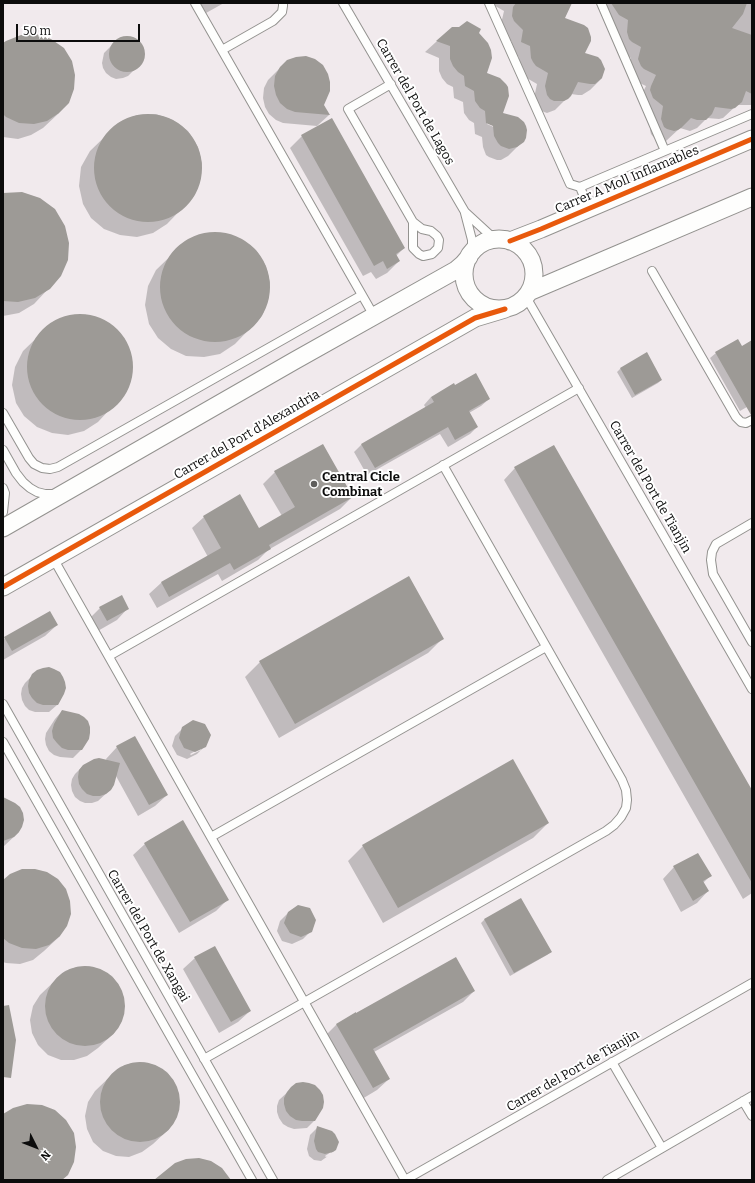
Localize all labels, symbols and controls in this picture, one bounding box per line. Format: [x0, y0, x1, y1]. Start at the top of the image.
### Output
scale bar [18, 16, 142, 42]
text: 50 m [23, 24, 51, 38]
street label: Carrer del Port de Lagos [372, 36, 458, 168]
street label: Carrer A Moll Inflamables [553, 143, 701, 217]
street label: Carrer del Port d'Alexandria [171, 387, 323, 483]
street label: Carrer del Port de Tianjin [606, 418, 694, 556]
place label: Central Cicle Combinat [322, 469, 400, 500]
marker: Central Cicle Combinat [309, 479, 319, 489]
street label: Carrer del Port de Xangai [104, 867, 192, 1005]
street label: Carrer del Port de Tianjin [504, 1027, 642, 1115]
north arrow [16, 1127, 56, 1167]
text: N [38, 1148, 53, 1163]

